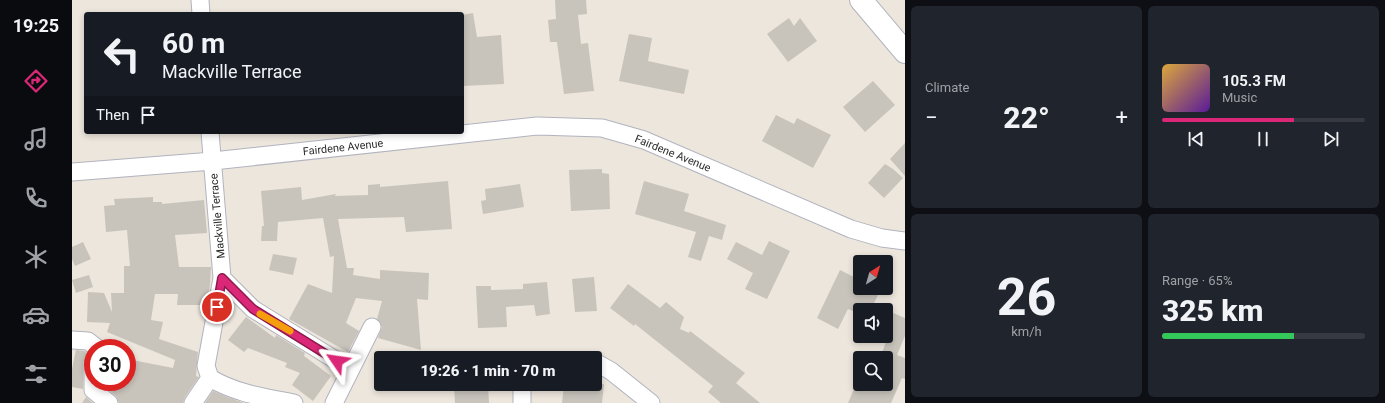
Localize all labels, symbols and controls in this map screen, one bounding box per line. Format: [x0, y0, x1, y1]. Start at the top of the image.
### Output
text: 19:25 [13, 15, 59, 36]
text: 60 m [162, 27, 225, 60]
icon: left [96, 28, 148, 80]
text: Mackville Terrace [162, 61, 302, 82]
icon: directions [22, 67, 50, 95]
text: 105.3 FM [1222, 72, 1286, 90]
text: Climate [925, 80, 969, 95]
text: Music [1222, 90, 1257, 105]
text: 22° [1003, 100, 1050, 135]
icon: arrive [137, 104, 159, 126]
text: − [925, 105, 938, 130]
text: + [1116, 105, 1128, 130]
text: Then [96, 106, 129, 124]
icon: music [22, 125, 50, 153]
icon: previous [1185, 128, 1207, 150]
icon: pause [1252, 128, 1274, 150]
icon: next [1320, 128, 1342, 150]
street label: Fairdene Avenue [633, 132, 713, 175]
street label: Fairdene Avenue [302, 137, 384, 158]
street label: Mackville Terrace [207, 173, 228, 259]
icon: phone [22, 184, 50, 212]
icon: climate [22, 243, 50, 271]
north arrow [853, 255, 893, 295]
map controls [853, 255, 893, 391]
text: 26 [997, 267, 1056, 328]
text: Range · 65% [1162, 273, 1232, 288]
pin [200, 290, 234, 324]
text: 325 km [1162, 293, 1264, 328]
icon: arrive [206, 296, 228, 318]
icon: car [22, 301, 50, 329]
button: sound [853, 303, 893, 343]
text: km/h [1011, 324, 1042, 339]
speed limit sign: 30 [84, 339, 136, 391]
position arrow [316, 340, 358, 382]
button: search [853, 351, 893, 391]
icon: filters [22, 360, 50, 388]
text: 19:26 · 1 min · 70 m [420, 362, 556, 380]

